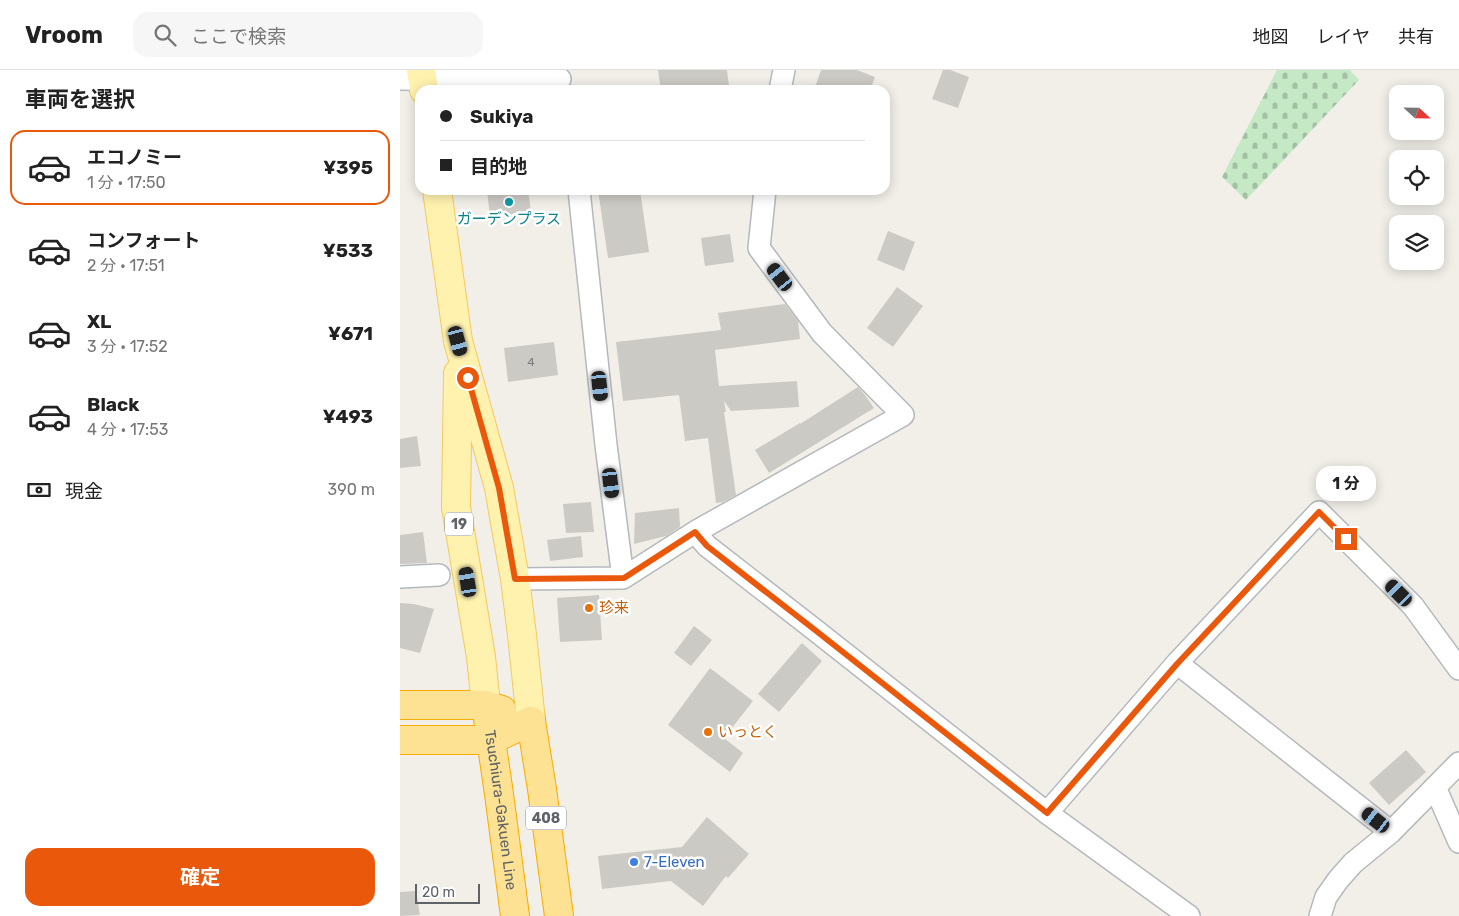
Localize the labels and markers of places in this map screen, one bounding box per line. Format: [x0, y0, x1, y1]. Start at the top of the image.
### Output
marker: ガーデンプラス [503, 196, 515, 208]
place label: ガーデンプラス [457, 210, 561, 228]
place label: 珍来 [599, 599, 629, 617]
marker: 珍来 [583, 602, 595, 614]
place label: いっとく [718, 723, 778, 741]
marker: いっとく [702, 726, 714, 738]
place label: 7-Eleven [644, 853, 705, 871]
marker: 7-Eleven [628, 856, 640, 868]

